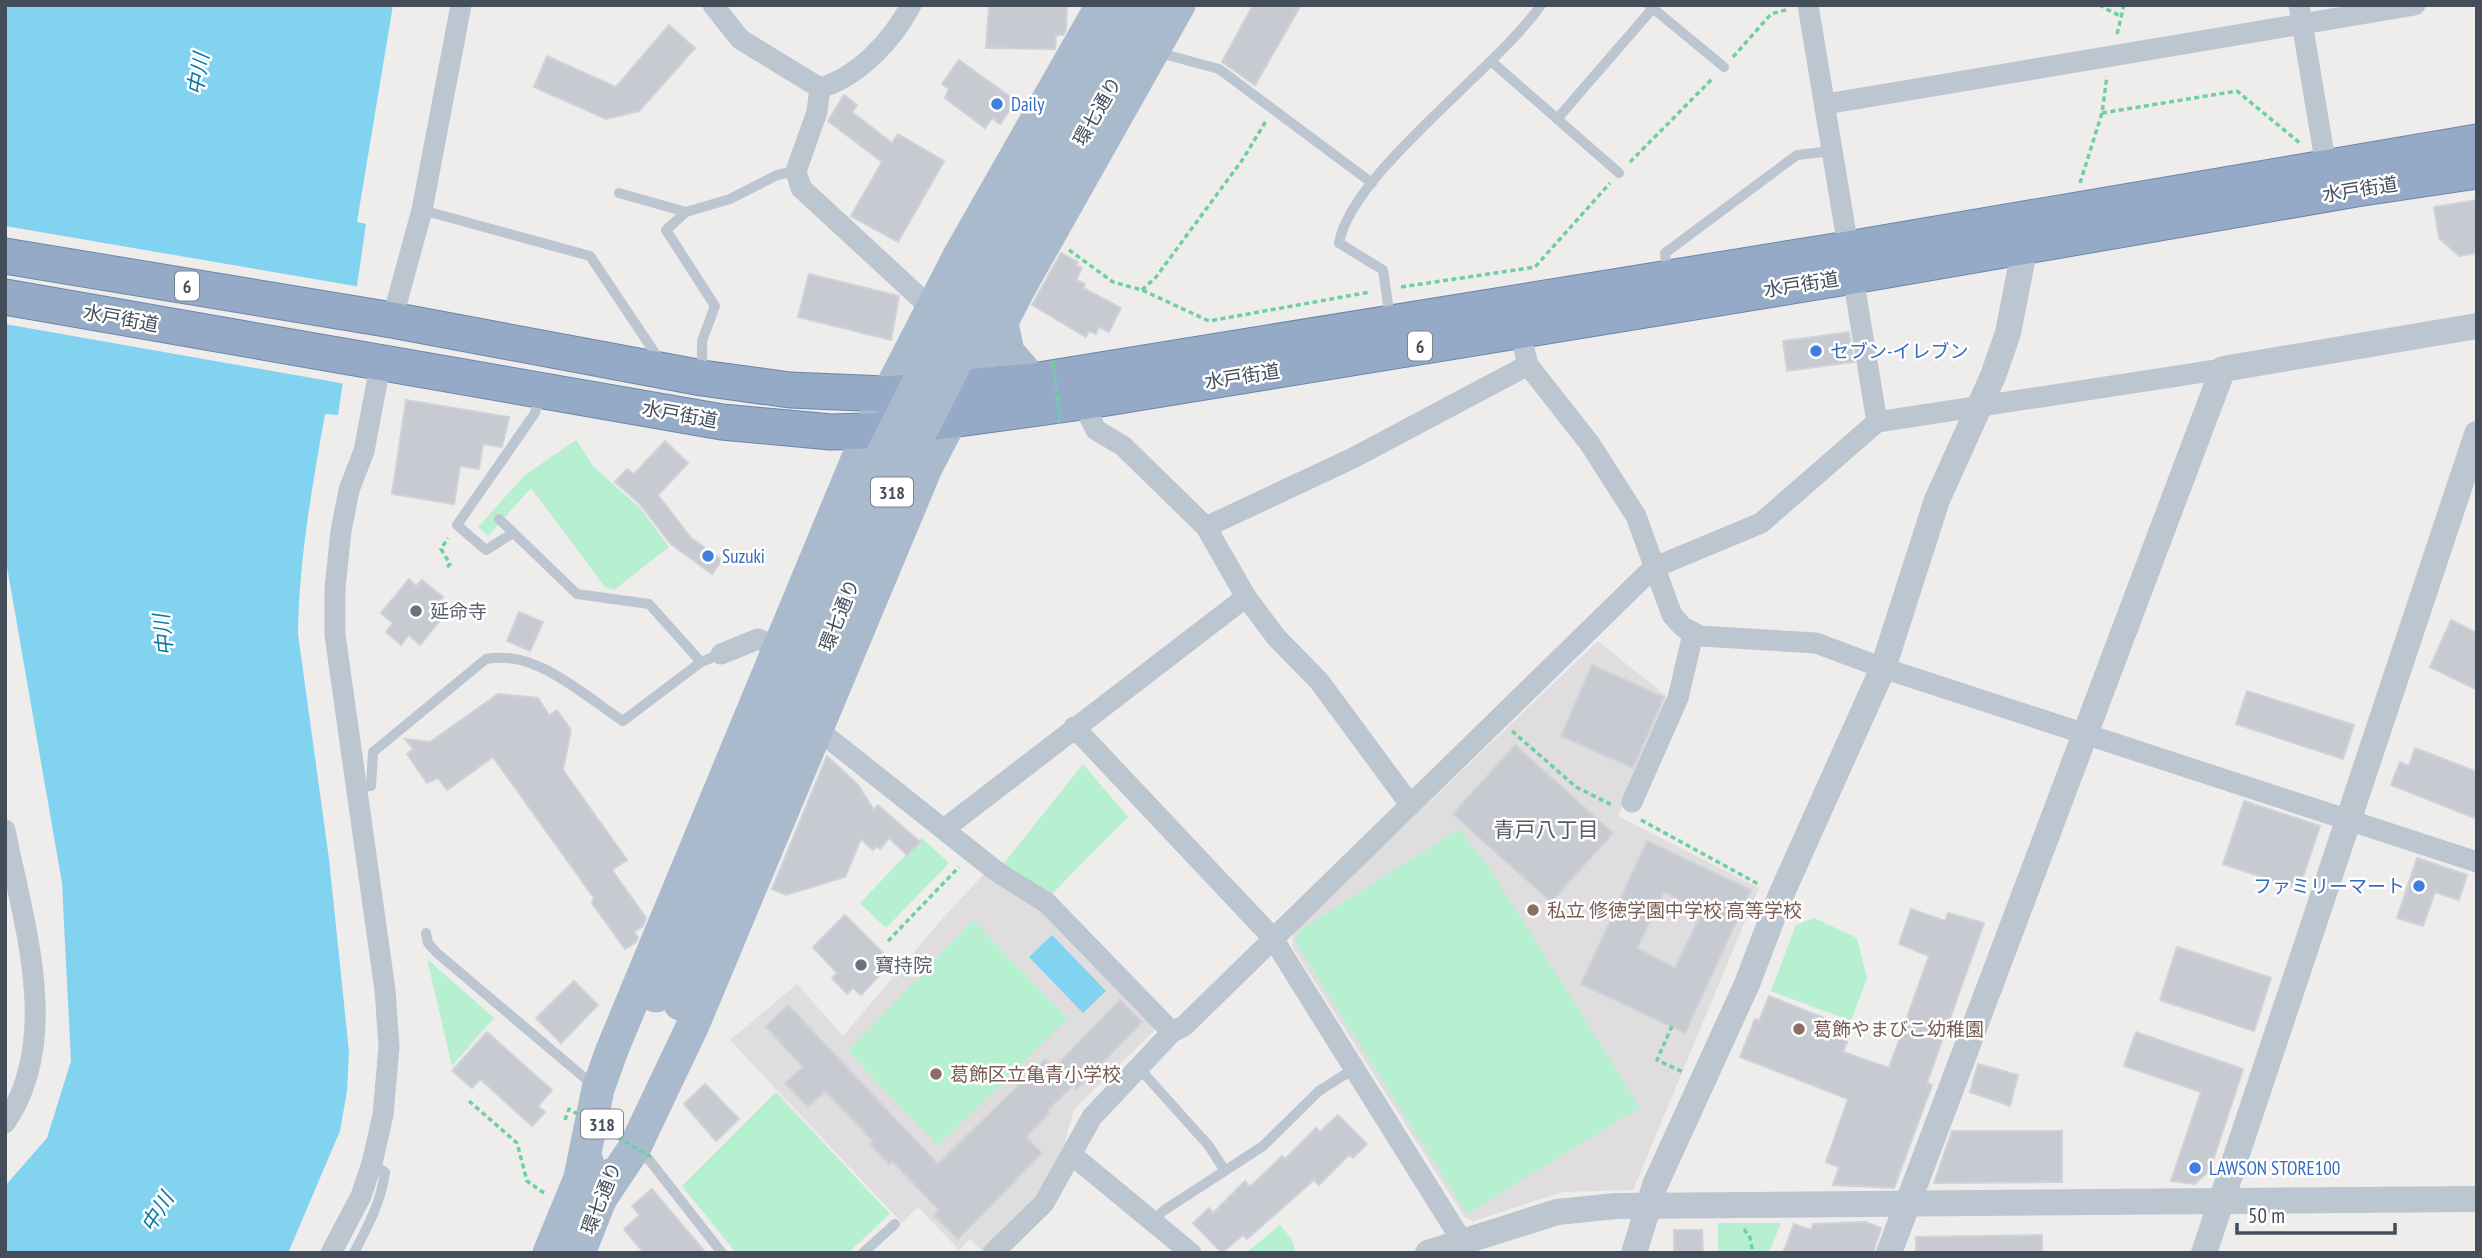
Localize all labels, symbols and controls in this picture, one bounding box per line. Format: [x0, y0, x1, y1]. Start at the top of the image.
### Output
water label: 中川 [181, 49, 215, 97]
street label: 環七通り [1068, 72, 1126, 150]
place label: Daily [1011, 92, 1045, 116]
marker: Daily [989, 96, 1005, 112]
street label: 水戸街道 [2321, 171, 2399, 207]
street label: 水戸街道 [1762, 266, 1840, 302]
road number: 6 [175, 272, 199, 300]
street label: 水戸街道 [81, 300, 161, 336]
road number: 6 [1408, 332, 1432, 360]
place label: セブン-イレブン [1830, 339, 1969, 363]
marker: セブン-イレブン [1808, 343, 1824, 359]
street label: 水戸街道 [1203, 358, 1281, 394]
street label: 水戸街道 [640, 396, 720, 432]
road number: 318 [871, 478, 913, 506]
place label: Suzuki [722, 544, 765, 568]
marker: Suzuki [700, 548, 716, 564]
street label: 環七通り [814, 575, 864, 655]
place label: 延命寺 [430, 599, 487, 623]
marker: 延命寺 [408, 603, 424, 619]
water label: 中川 [147, 611, 179, 657]
district label: 青戸八丁目 [1494, 816, 1599, 843]
place label: ファミリーマート [2253, 874, 2405, 898]
marker: ファミリーマート [2411, 878, 2427, 894]
place label: 私立 修徳学園中学校 高等学校 [1547, 898, 1802, 922]
marker: 私立 修徳学園中学校 高等学校 [1525, 902, 1541, 918]
place label: 寶持院 [875, 953, 932, 977]
marker: 寶持院 [853, 957, 869, 973]
place label: 葛飾やまびこ幼稚園 [1813, 1017, 1984, 1041]
marker: 葛飾やまびこ幼稚園 [1791, 1021, 1807, 1037]
place label: 葛飾区立亀青小学校 [950, 1062, 1121, 1086]
marker: 葛飾区立亀青小学校 [928, 1066, 944, 1082]
road number: 318 [581, 1110, 623, 1139]
place label: LAWSON STORE100 [2209, 1156, 2340, 1180]
street label: 環七通り [576, 1158, 626, 1238]
marker: LAWSON STORE100 [2187, 1160, 2203, 1176]
water label: 中川 [134, 1185, 181, 1237]
scale bar [2237, 1192, 2394, 1236]
text: 50 m [2248, 1202, 2285, 1229]

